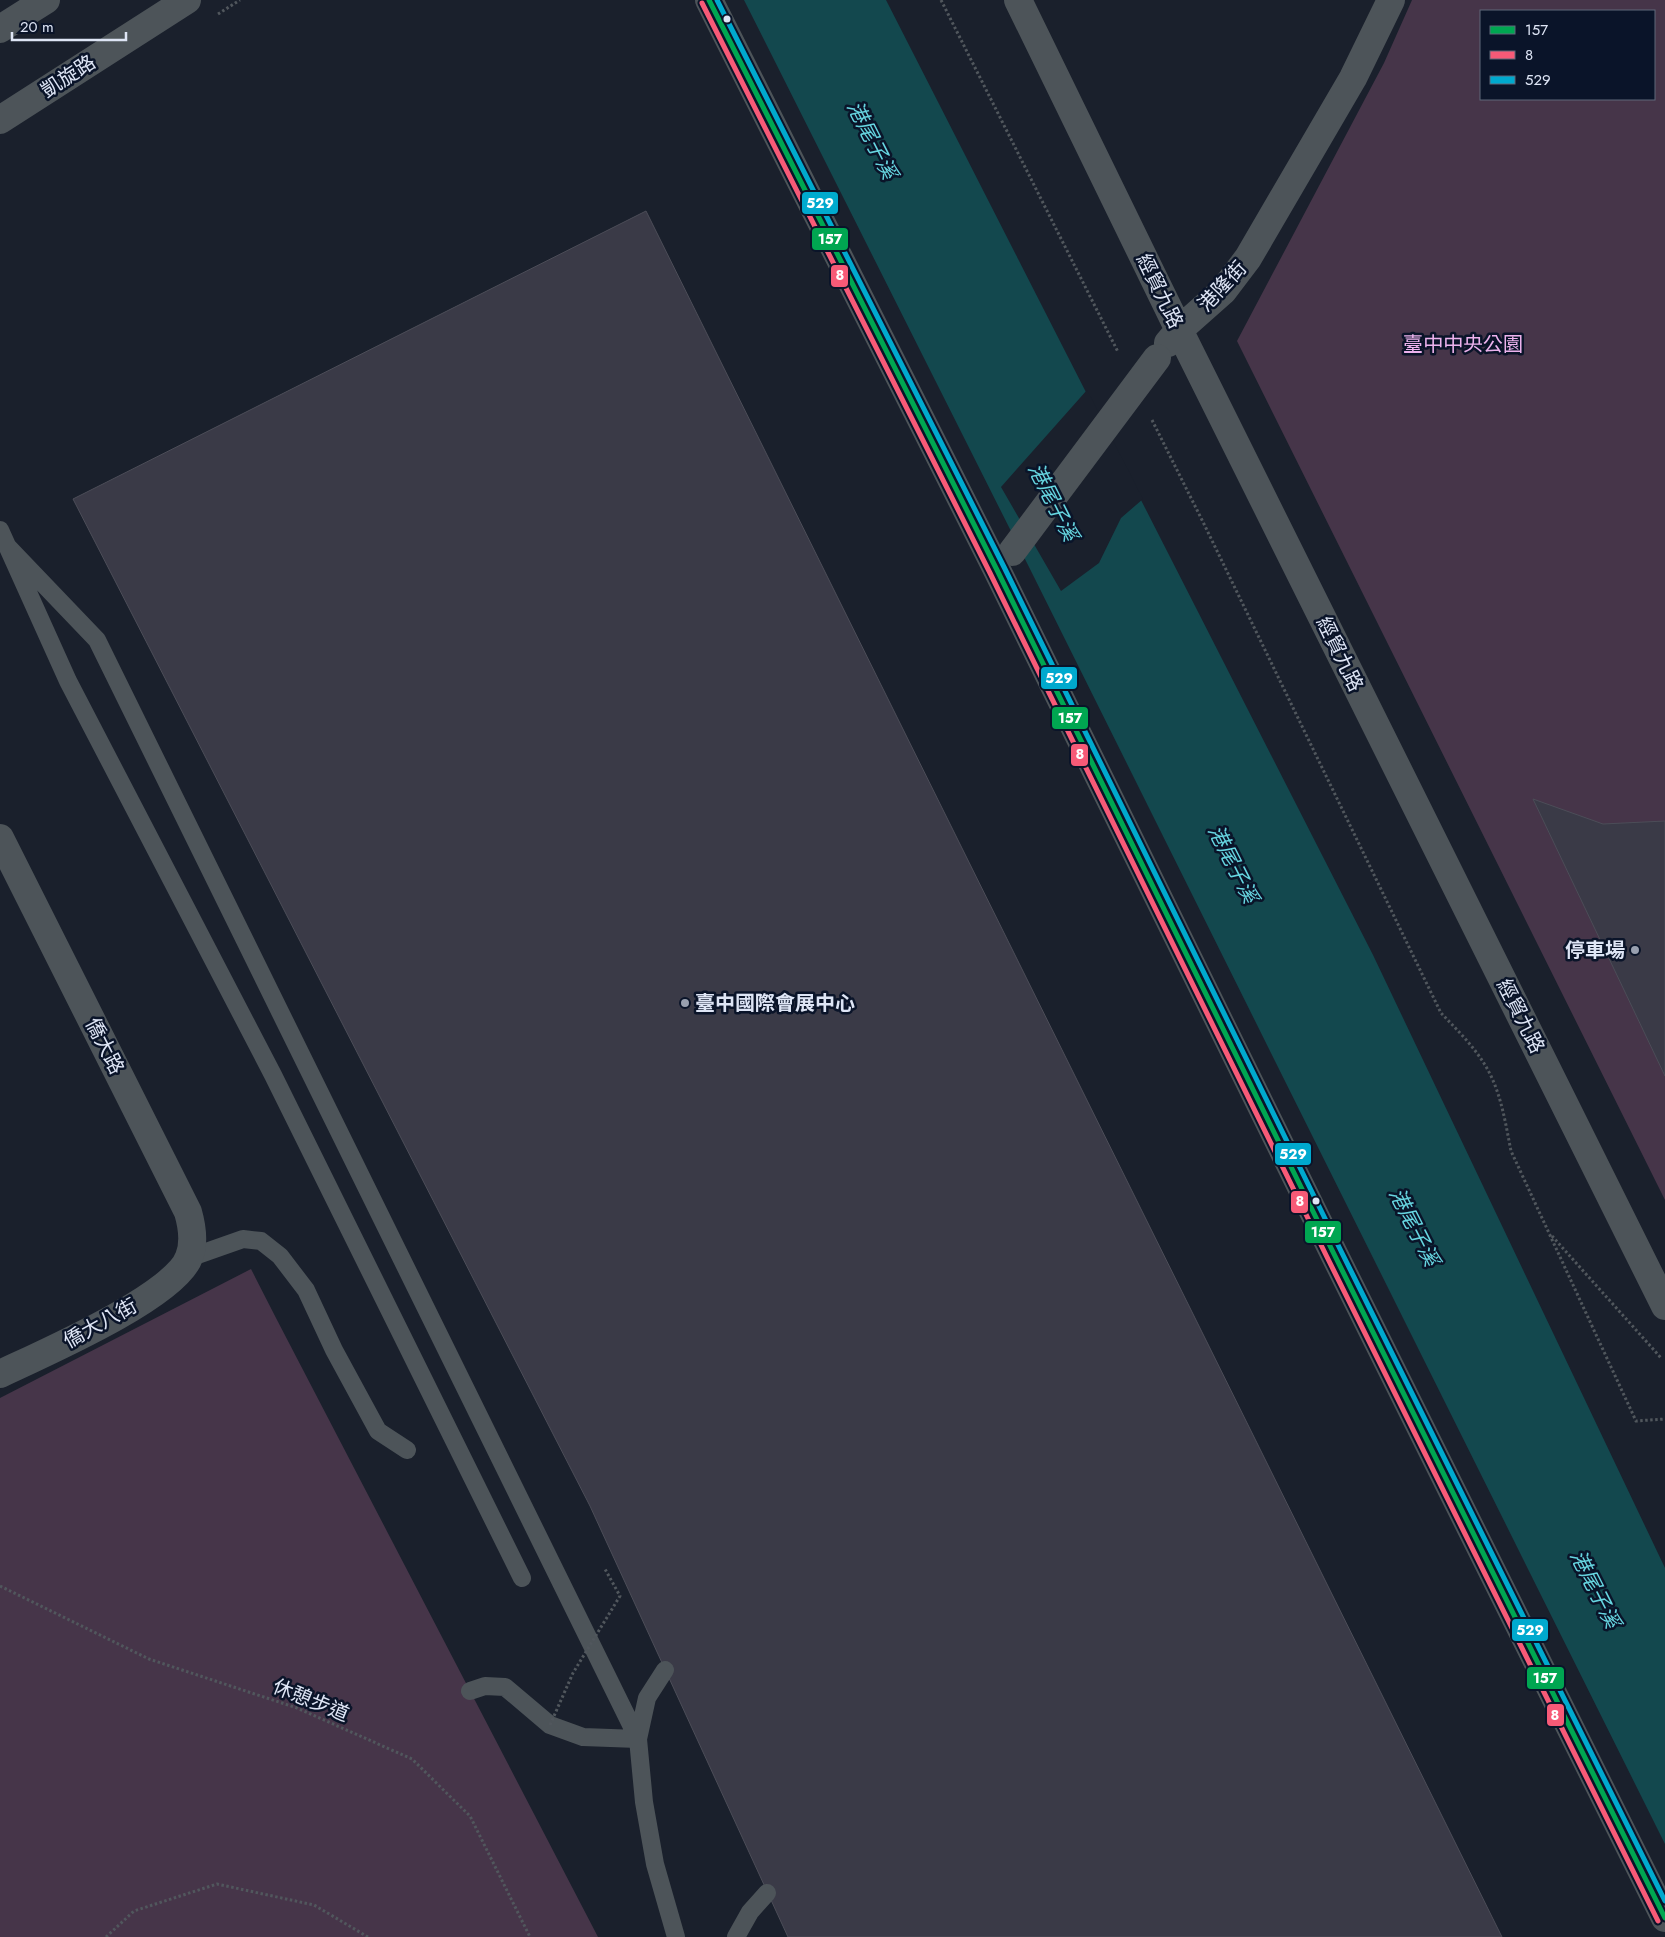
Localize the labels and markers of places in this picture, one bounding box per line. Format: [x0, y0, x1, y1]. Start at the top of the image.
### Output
unlabelled marker [722, 14, 732, 24]
place label: 停車場 [1565, 936, 1625, 965]
marker: 停車場 [1629, 944, 1641, 956]
place label: 臺中國際會展中心 [695, 989, 855, 1018]
marker: 臺中國際會展中心 [679, 997, 691, 1009]
unlabelled marker [1311, 1196, 1321, 1206]

